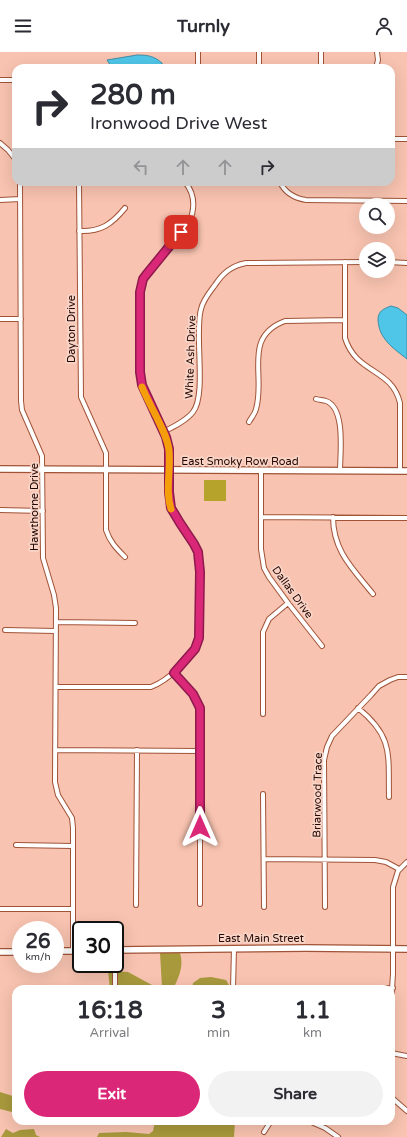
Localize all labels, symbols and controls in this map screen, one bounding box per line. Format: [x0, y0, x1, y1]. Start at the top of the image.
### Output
icon: menu [12, 15, 34, 37]
text: Turnly [177, 15, 230, 37]
icon: person [373, 15, 395, 37]
text: 280 m [90, 78, 176, 112]
icon: right [24, 80, 76, 132]
text: Ironwood Drive West [90, 112, 267, 134]
icon: left [130, 156, 152, 178]
icon: ahead [172, 156, 194, 178]
icon: ahead [214, 156, 236, 178]
icon: right [256, 156, 278, 178]
map controls [359, 198, 395, 278]
button: search [359, 198, 395, 234]
pin [164, 215, 198, 249]
icon: arrive [170, 221, 192, 243]
button: layers [359, 242, 395, 278]
street label: Dayton Drive [65, 295, 78, 363]
street label: White Ash Drive [183, 315, 198, 399]
street label: East Smoky Row Road [181, 455, 299, 468]
street label: Hawthorne Drive [28, 463, 41, 551]
street label: Dallas Drive [269, 564, 316, 621]
street label: Briarwood Trace [310, 752, 325, 838]
position arrow [179, 806, 221, 848]
speed limit sign: 30 [72, 921, 124, 973]
text: 26 [25, 930, 51, 954]
street label: East Main Street [218, 932, 304, 945]
text: km/h [25, 951, 51, 963]
text: 16:18 [76, 996, 143, 1025]
text: 3 [211, 996, 226, 1025]
text: 1.1 [294, 996, 331, 1025]
text: Arrival [89, 1025, 130, 1041]
text: min [207, 1025, 230, 1041]
text: km [303, 1025, 322, 1041]
button: Exit [24, 1071, 200, 1117]
button: Share [208, 1071, 383, 1117]

